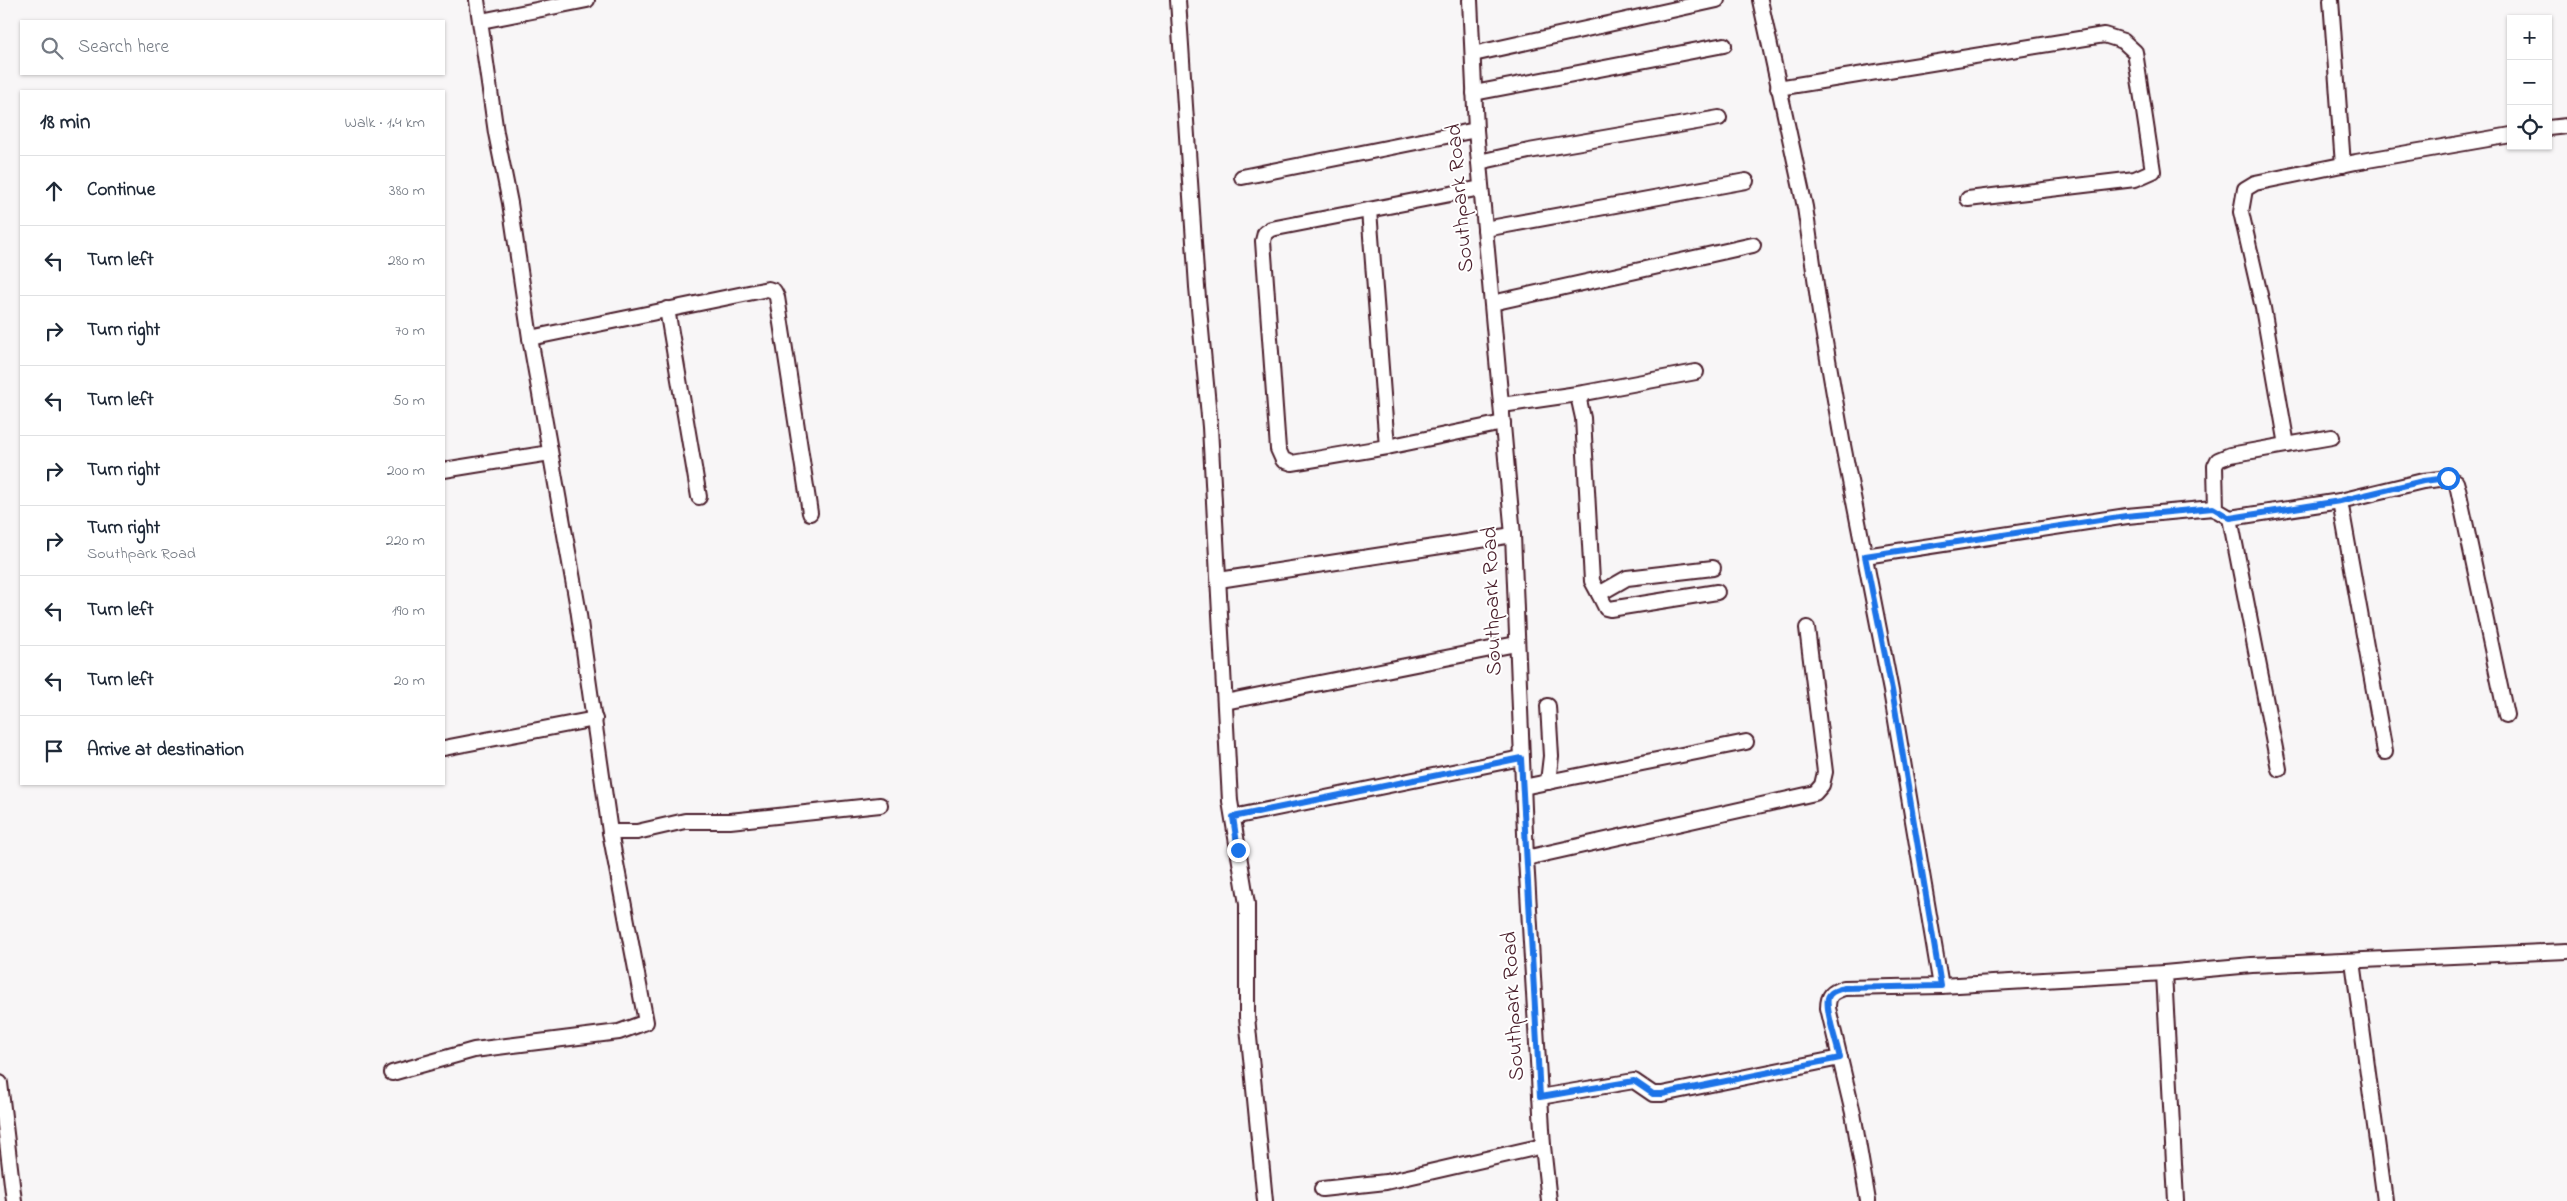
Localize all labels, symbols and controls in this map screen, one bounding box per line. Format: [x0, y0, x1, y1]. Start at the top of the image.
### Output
map controls [2507, 15, 2552, 150]
button: + [2507, 15, 2552, 60]
search box [20, 20, 445, 75]
icon: search [38, 34, 66, 62]
text: Search here [78, 34, 169, 61]
button: − [2507, 60, 2552, 105]
button: locate [2507, 105, 2552, 150]
text: 18 min [40, 108, 90, 138]
text: Walk · 1.4 km [344, 111, 425, 135]
street label: Southpark Road [1439, 122, 1483, 274]
icon: ahead [40, 177, 68, 205]
text: Continue [87, 177, 155, 204]
text: 380 m [389, 179, 425, 203]
icon: left [40, 247, 68, 275]
text: Turn left [87, 247, 154, 274]
text: 280 m [388, 249, 425, 273]
icon: right [40, 317, 68, 345]
text: Turn right [87, 317, 160, 344]
text: 70 m [395, 319, 425, 343]
icon: left [40, 387, 68, 415]
text: Turn left [87, 387, 154, 414]
text: 50 m [393, 389, 425, 413]
icon: right [40, 457, 68, 485]
text: Turn right [87, 457, 160, 484]
text: 200 m [387, 459, 425, 483]
route start [2437, 467, 2460, 490]
text: Turn right [87, 515, 160, 542]
street label: Southpark Road [1474, 526, 1512, 676]
icon: right [40, 527, 68, 555]
text: 220 m [386, 529, 425, 553]
text: Southpark Road [87, 542, 196, 566]
icon: left [40, 597, 68, 625]
text: Turn left [87, 597, 154, 624]
text: 190 m [392, 599, 425, 623]
icon: left [40, 667, 68, 695]
text: Turn left [87, 667, 154, 694]
text: 20 m [394, 669, 425, 693]
icon: arrive [40, 737, 68, 765]
text: Arrive at destination [87, 737, 244, 764]
route end [1227, 839, 1250, 862]
street label: Southpark Road [1494, 930, 1534, 1082]

